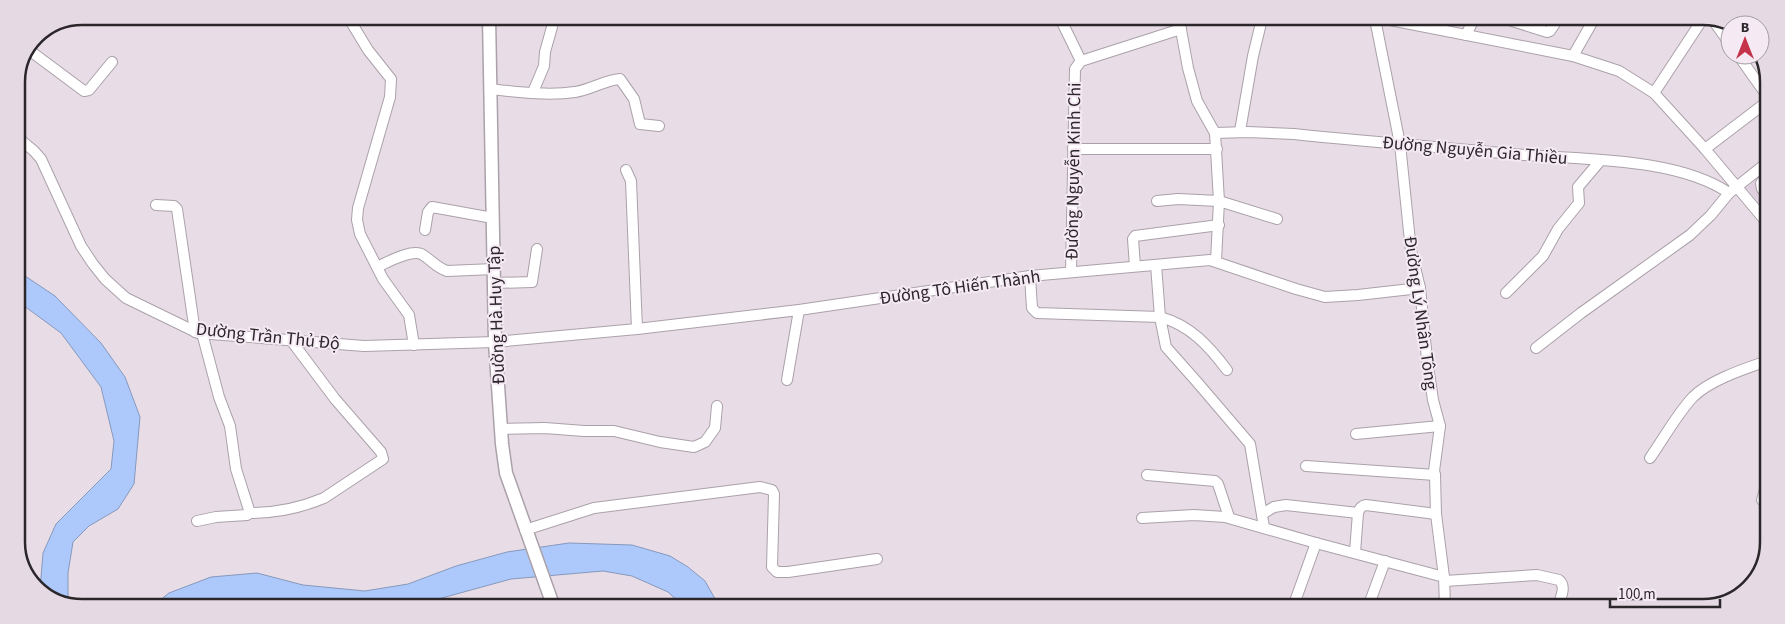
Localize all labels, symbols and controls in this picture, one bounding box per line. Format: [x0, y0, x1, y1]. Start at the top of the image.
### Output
north arrow [1720, 15, 1770, 65]
text: B [1741, 18, 1750, 38]
street label: Đường Nguyễn Kinh Chi [1059, 82, 1088, 260]
street label: Đường Nguyễn Gia Thiều [1381, 130, 1568, 171]
street label: Đường Lý Nhân Tông [1397, 235, 1444, 391]
street label: Đường Hà Huy Tập [482, 245, 511, 385]
street label: Đường Tô Hiến Thành [878, 264, 1042, 311]
street label: Dường Trần Thủ Độ [195, 317, 341, 356]
scale bar [1610, 576, 1720, 608]
text: 100 m [1618, 584, 1656, 605]

